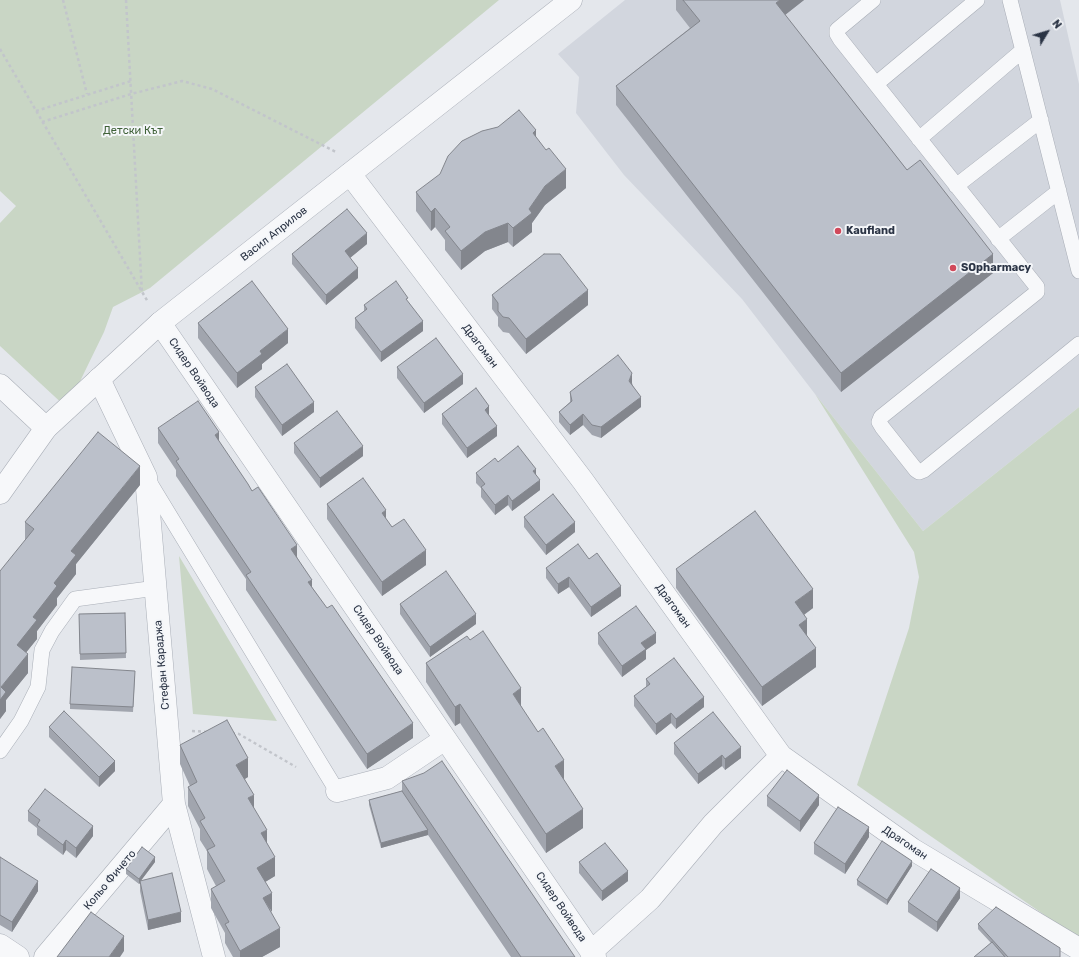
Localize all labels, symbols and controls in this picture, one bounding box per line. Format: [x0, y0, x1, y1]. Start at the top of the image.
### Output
north arrow [1027, 12, 1067, 52]
text: N [1049, 17, 1064, 31]
park label: Детски Кът [103, 124, 163, 138]
street label: Васил Априлов [238, 204, 310, 264]
place label: Kaufland [846, 224, 895, 238]
marker: Kaufland [833, 226, 843, 236]
place label: SOpharmacy [961, 261, 1031, 275]
marker: SOpharmacy [948, 263, 958, 273]
street label: Драгоман [459, 321, 501, 371]
street label: Сидер Войвода [166, 336, 222, 410]
street label: Драгоман [652, 581, 694, 631]
street label: Сидер Войвода [350, 603, 406, 677]
street label: Стефан Караджа [152, 620, 172, 710]
street label: Драгоман [880, 823, 930, 863]
street label: Кольо Фичето [81, 847, 139, 913]
street label: Сидер Войвода [533, 870, 589, 944]

